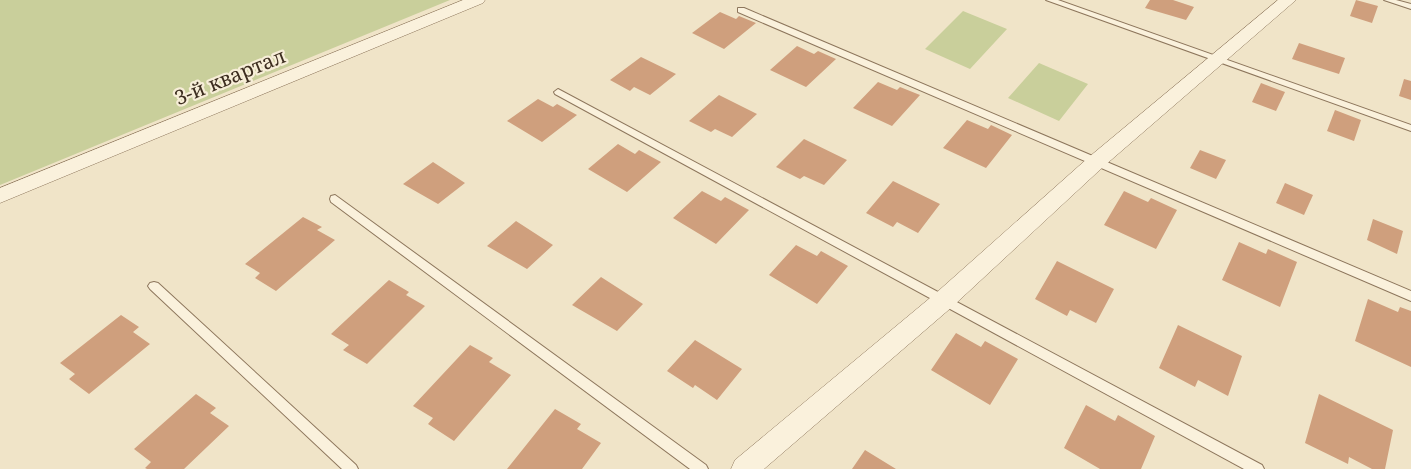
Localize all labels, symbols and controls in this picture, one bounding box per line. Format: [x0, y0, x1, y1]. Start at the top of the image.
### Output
street label: 3-й квартал [170, 42, 289, 111]

